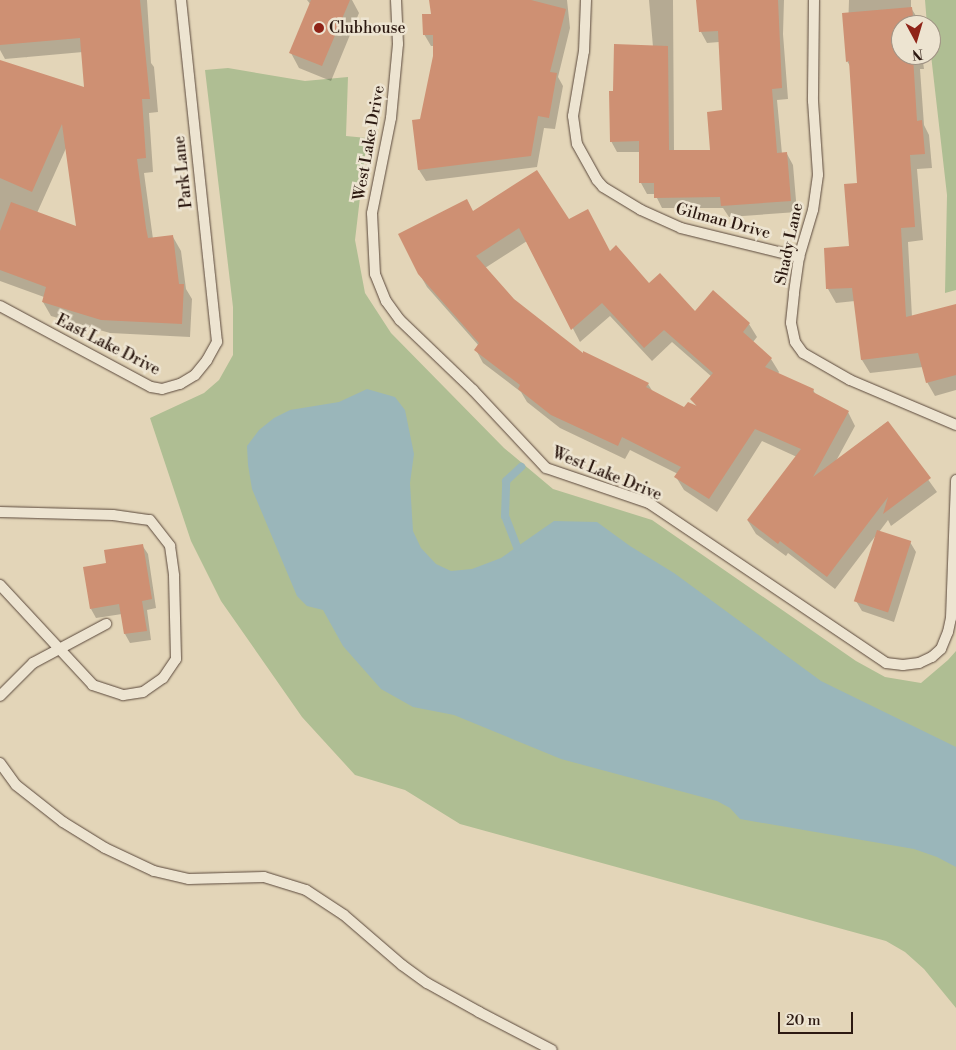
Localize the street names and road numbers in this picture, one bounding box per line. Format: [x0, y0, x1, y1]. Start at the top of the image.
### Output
street label: West Lake Drive [349, 84, 389, 202]
street label: Park Lane [170, 135, 196, 209]
street label: Gilman Drive [673, 199, 773, 243]
street label: Shady Lane [771, 201, 807, 287]
street label: East Lake Drive [53, 311, 163, 379]
street label: West Lake Drive [549, 443, 665, 505]

